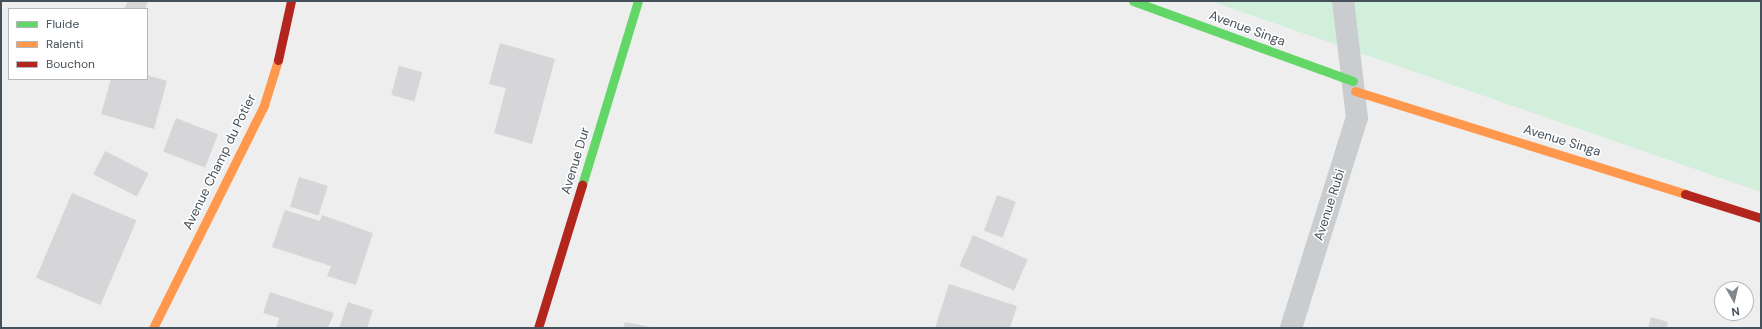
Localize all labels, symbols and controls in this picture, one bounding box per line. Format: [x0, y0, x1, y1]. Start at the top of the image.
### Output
legend [8, 8, 148, 80]
street label: Avenue Singa [1207, 8, 1287, 50]
text: Fluide [46, 16, 79, 32]
text: Ralenti [46, 36, 83, 52]
text: Bouchon [46, 56, 95, 72]
street label: Avenue Champ du Potier [180, 92, 260, 232]
street label: Avenue Singa [1521, 122, 1603, 160]
street label: Avenue Dur [558, 126, 594, 196]
street label: Avenue Rubi [1311, 167, 1349, 243]
north arrow [1714, 281, 1754, 321]
text: N [1731, 304, 1740, 319]

